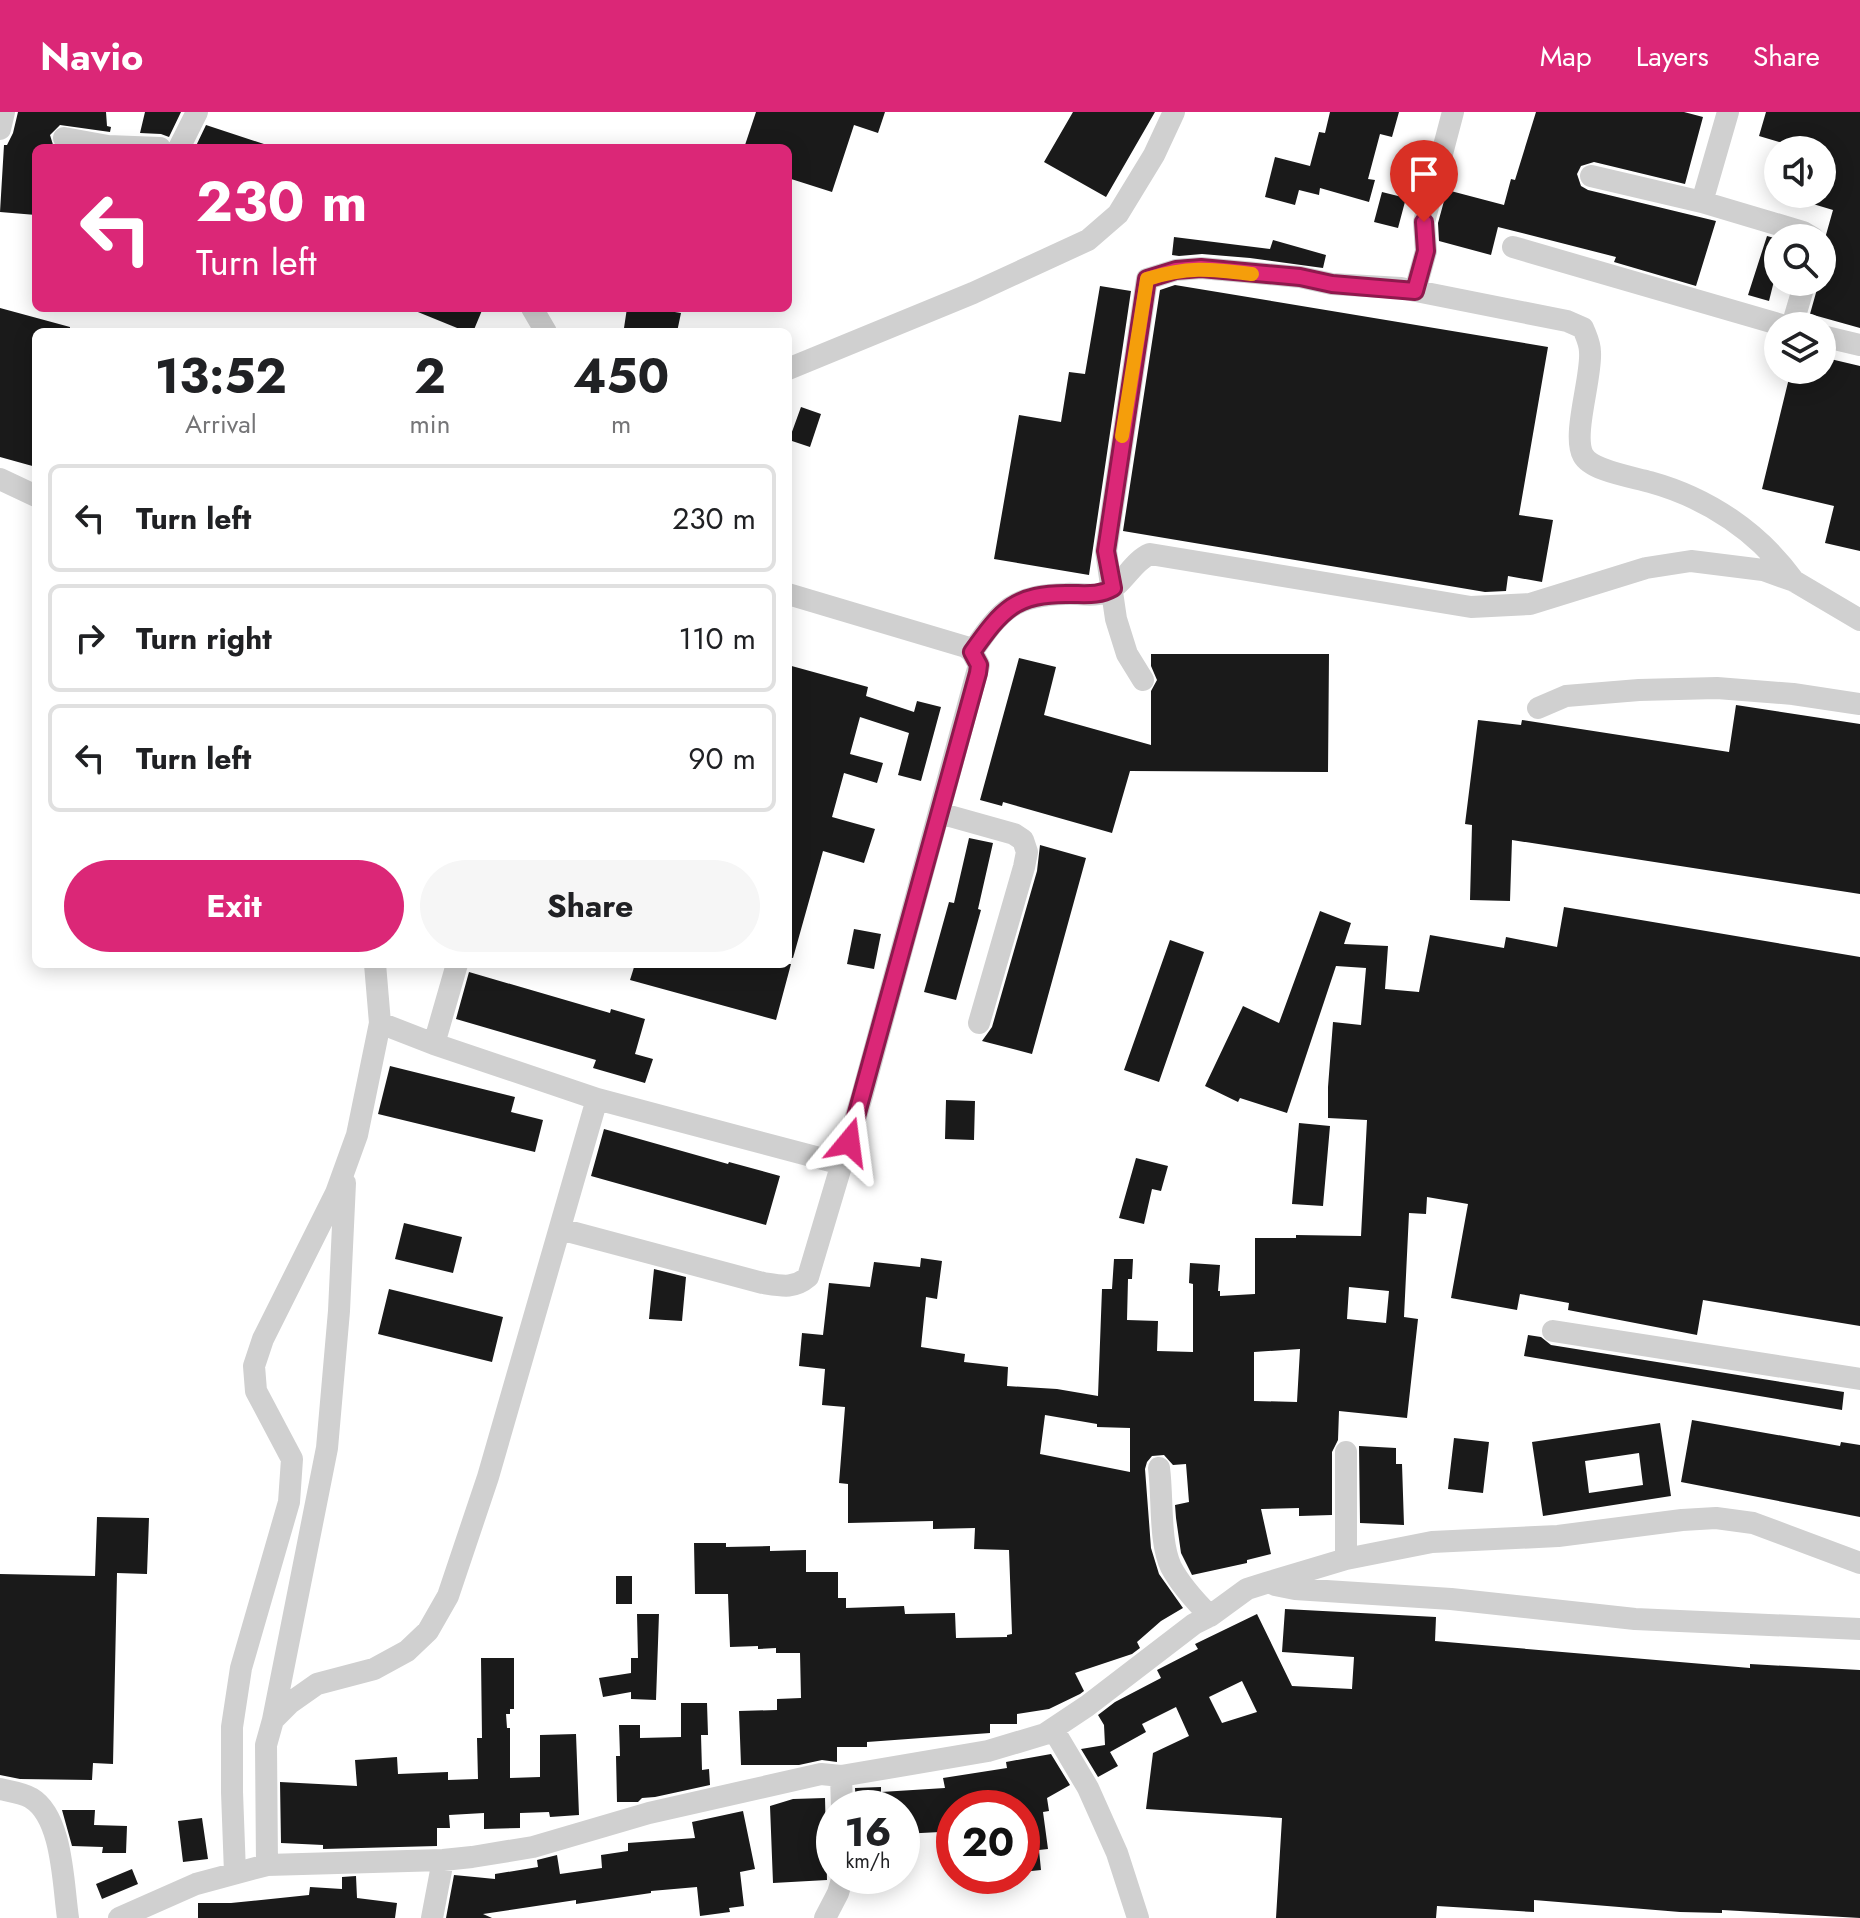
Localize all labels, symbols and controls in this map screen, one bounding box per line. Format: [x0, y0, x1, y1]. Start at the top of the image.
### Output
text: Navio [40, 29, 143, 84]
text: Map [1540, 36, 1592, 77]
text: Layers [1636, 36, 1709, 77]
text: Share [1753, 36, 1820, 77]
map controls [1764, 136, 1836, 384]
button: sound [1764, 136, 1836, 208]
pin [1390, 140, 1458, 222]
icon: arrive [1402, 152, 1446, 196]
text: 230 m [196, 161, 367, 242]
icon: left [64, 176, 168, 280]
button: search [1764, 224, 1836, 296]
text: Turn left [196, 236, 317, 288]
button: layers [1764, 312, 1836, 384]
text: 13:52 [155, 342, 287, 411]
text: 2 [414, 342, 446, 411]
text: 450 [573, 342, 669, 411]
text: Arrival [185, 405, 257, 443]
text: min [410, 405, 450, 443]
text: m [611, 405, 631, 443]
icon: left [68, 496, 112, 540]
text: Turn left [136, 497, 251, 540]
text: 230 m [672, 497, 756, 540]
icon: right [68, 616, 112, 660]
text: Turn right [136, 617, 272, 660]
text: 110 m [679, 617, 756, 660]
icon: left [68, 736, 112, 780]
text: Turn left [136, 737, 251, 780]
text: 90 m [688, 737, 756, 780]
button: Exit [64, 860, 404, 952]
button: Share [420, 860, 760, 952]
position arrow [807, 1100, 891, 1184]
speed limit sign: 20 [936, 1790, 1040, 1894]
text: 16 [844, 1803, 892, 1861]
text: km/h [845, 1847, 891, 1876]

